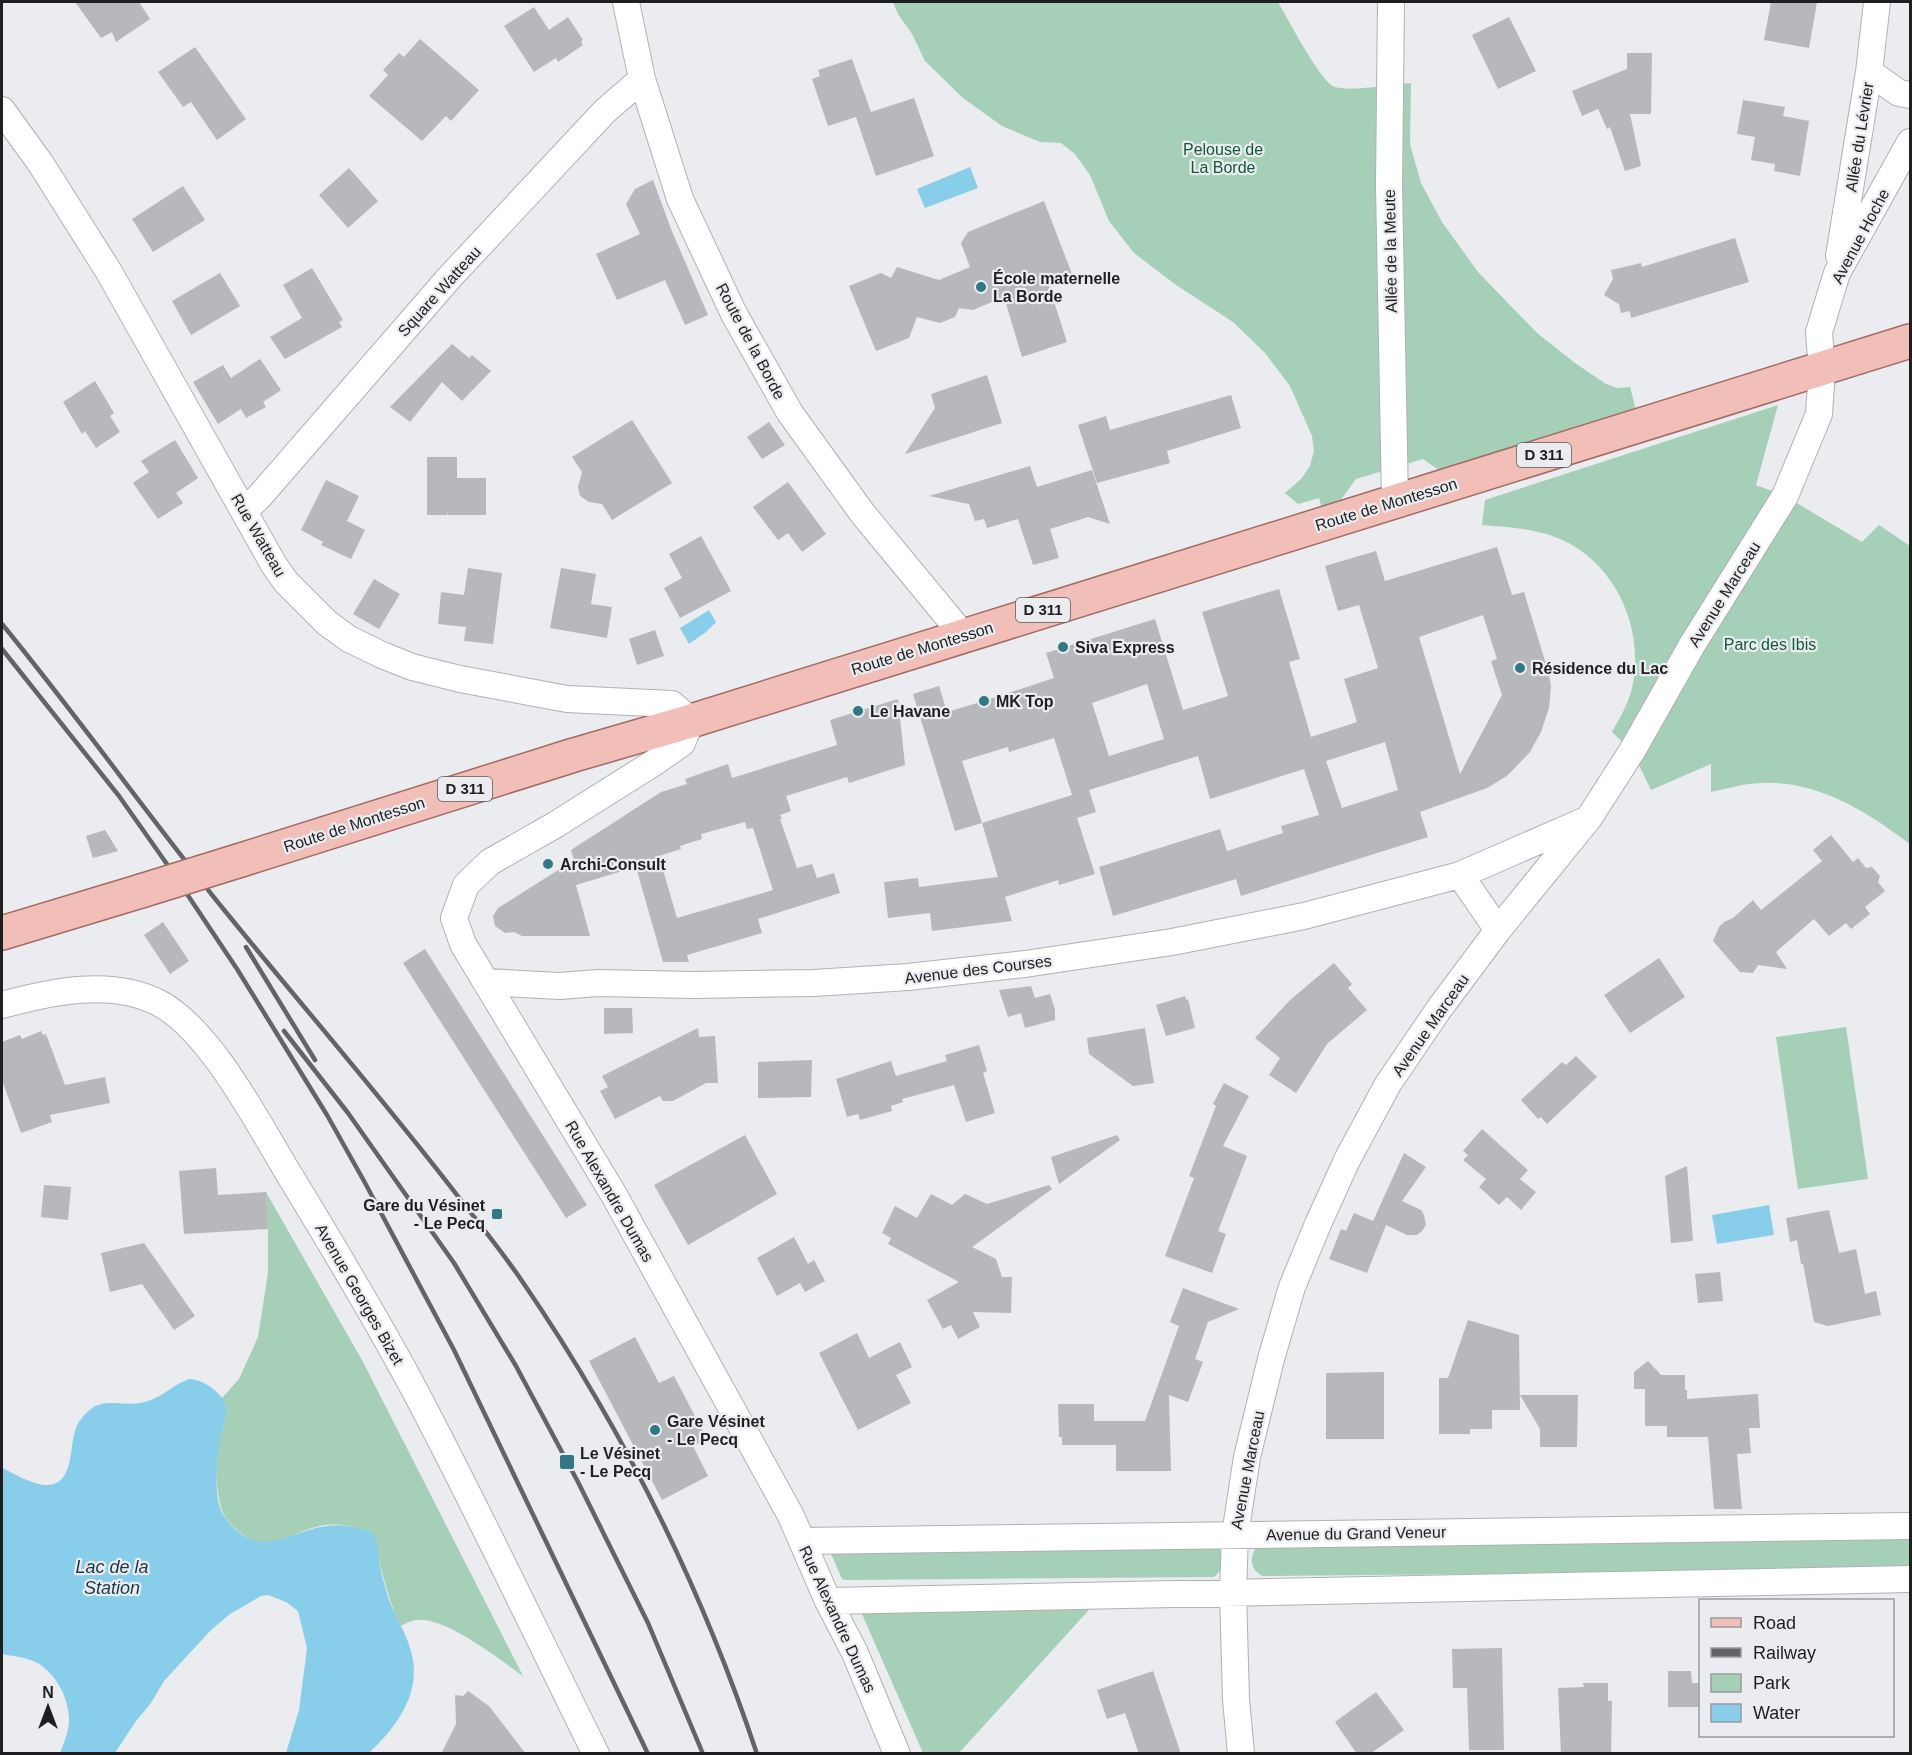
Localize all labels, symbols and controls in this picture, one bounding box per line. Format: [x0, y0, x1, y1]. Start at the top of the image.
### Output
street label: Allée du Lévrier [1842, 80, 1877, 193]
park label: Pelouse de La Borde [1183, 141, 1263, 176]
street label: Avenue Hoche [1828, 186, 1893, 286]
street label: Allée de la Meute [1381, 189, 1400, 313]
street label: Square Watteau [395, 243, 484, 340]
place label: École maternelle La Borde [993, 269, 1120, 305]
street label: Route de la Borde [713, 280, 788, 402]
marker: École maternelle La Borde [974, 280, 988, 294]
road number: D 311 [1517, 443, 1571, 467]
street label: Route de Montesson [1313, 475, 1459, 534]
street label: Rue Watteau [228, 491, 289, 580]
street label: Avenue Marceau [1685, 539, 1764, 650]
road number: D 311 [1016, 598, 1070, 622]
street label: Route de Montesson [849, 619, 995, 678]
park label: Parc des Ibis [1724, 636, 1816, 653]
place label: Siva Express [1075, 639, 1175, 656]
marker: Siva Express [1056, 640, 1070, 654]
place label: Résidence du Lac [1532, 660, 1668, 677]
marker: Résidence du Lac [1513, 661, 1527, 675]
place label: MK Top [996, 693, 1054, 710]
marker: MK Top [977, 694, 991, 708]
place label: Le Havane [870, 703, 950, 720]
marker: Le Havane [851, 704, 865, 718]
road number: D 311 [438, 777, 492, 801]
street label: Route de Montesson [281, 794, 427, 855]
place label: Archi-Consult [560, 856, 666, 873]
marker: Archi-Consult [541, 857, 555, 871]
street label: Avenue des Courses [903, 952, 1053, 987]
street label: Avenue Marceau [1389, 971, 1472, 1080]
street label: Rue Alexandre Dumas [562, 1118, 657, 1265]
place label: Gare du Vésinet - Le Pecq [363, 1197, 486, 1232]
marker: Gare du Vésinet - Le Pecq [490, 1207, 504, 1221]
street label: Avenue Georges Bizet [312, 1221, 407, 1368]
street label: Avenue Marceau [1228, 1409, 1267, 1531]
place label: Gare Vésinet - Le Pecq [667, 1413, 766, 1448]
marker: Gare Vésinet - Le Pecq [648, 1423, 662, 1437]
place label: Le Vésinet - Le Pecq [580, 1445, 661, 1480]
marker: Le Vésinet - Le Pecq [558, 1453, 576, 1471]
street label: Avenue du Grand Veneur [1266, 1523, 1447, 1544]
street label: Rue Alexandre Dumas [796, 1543, 879, 1695]
water label: Lac de la Station [75, 1557, 149, 1598]
legend [1699, 1599, 1894, 1737]
text: Road [1753, 1613, 1796, 1633]
text: Railway [1753, 1643, 1816, 1663]
text: Park [1753, 1673, 1791, 1693]
north arrow [18, 1677, 78, 1737]
text: N [42, 1684, 54, 1701]
text: Water [1753, 1703, 1800, 1723]

